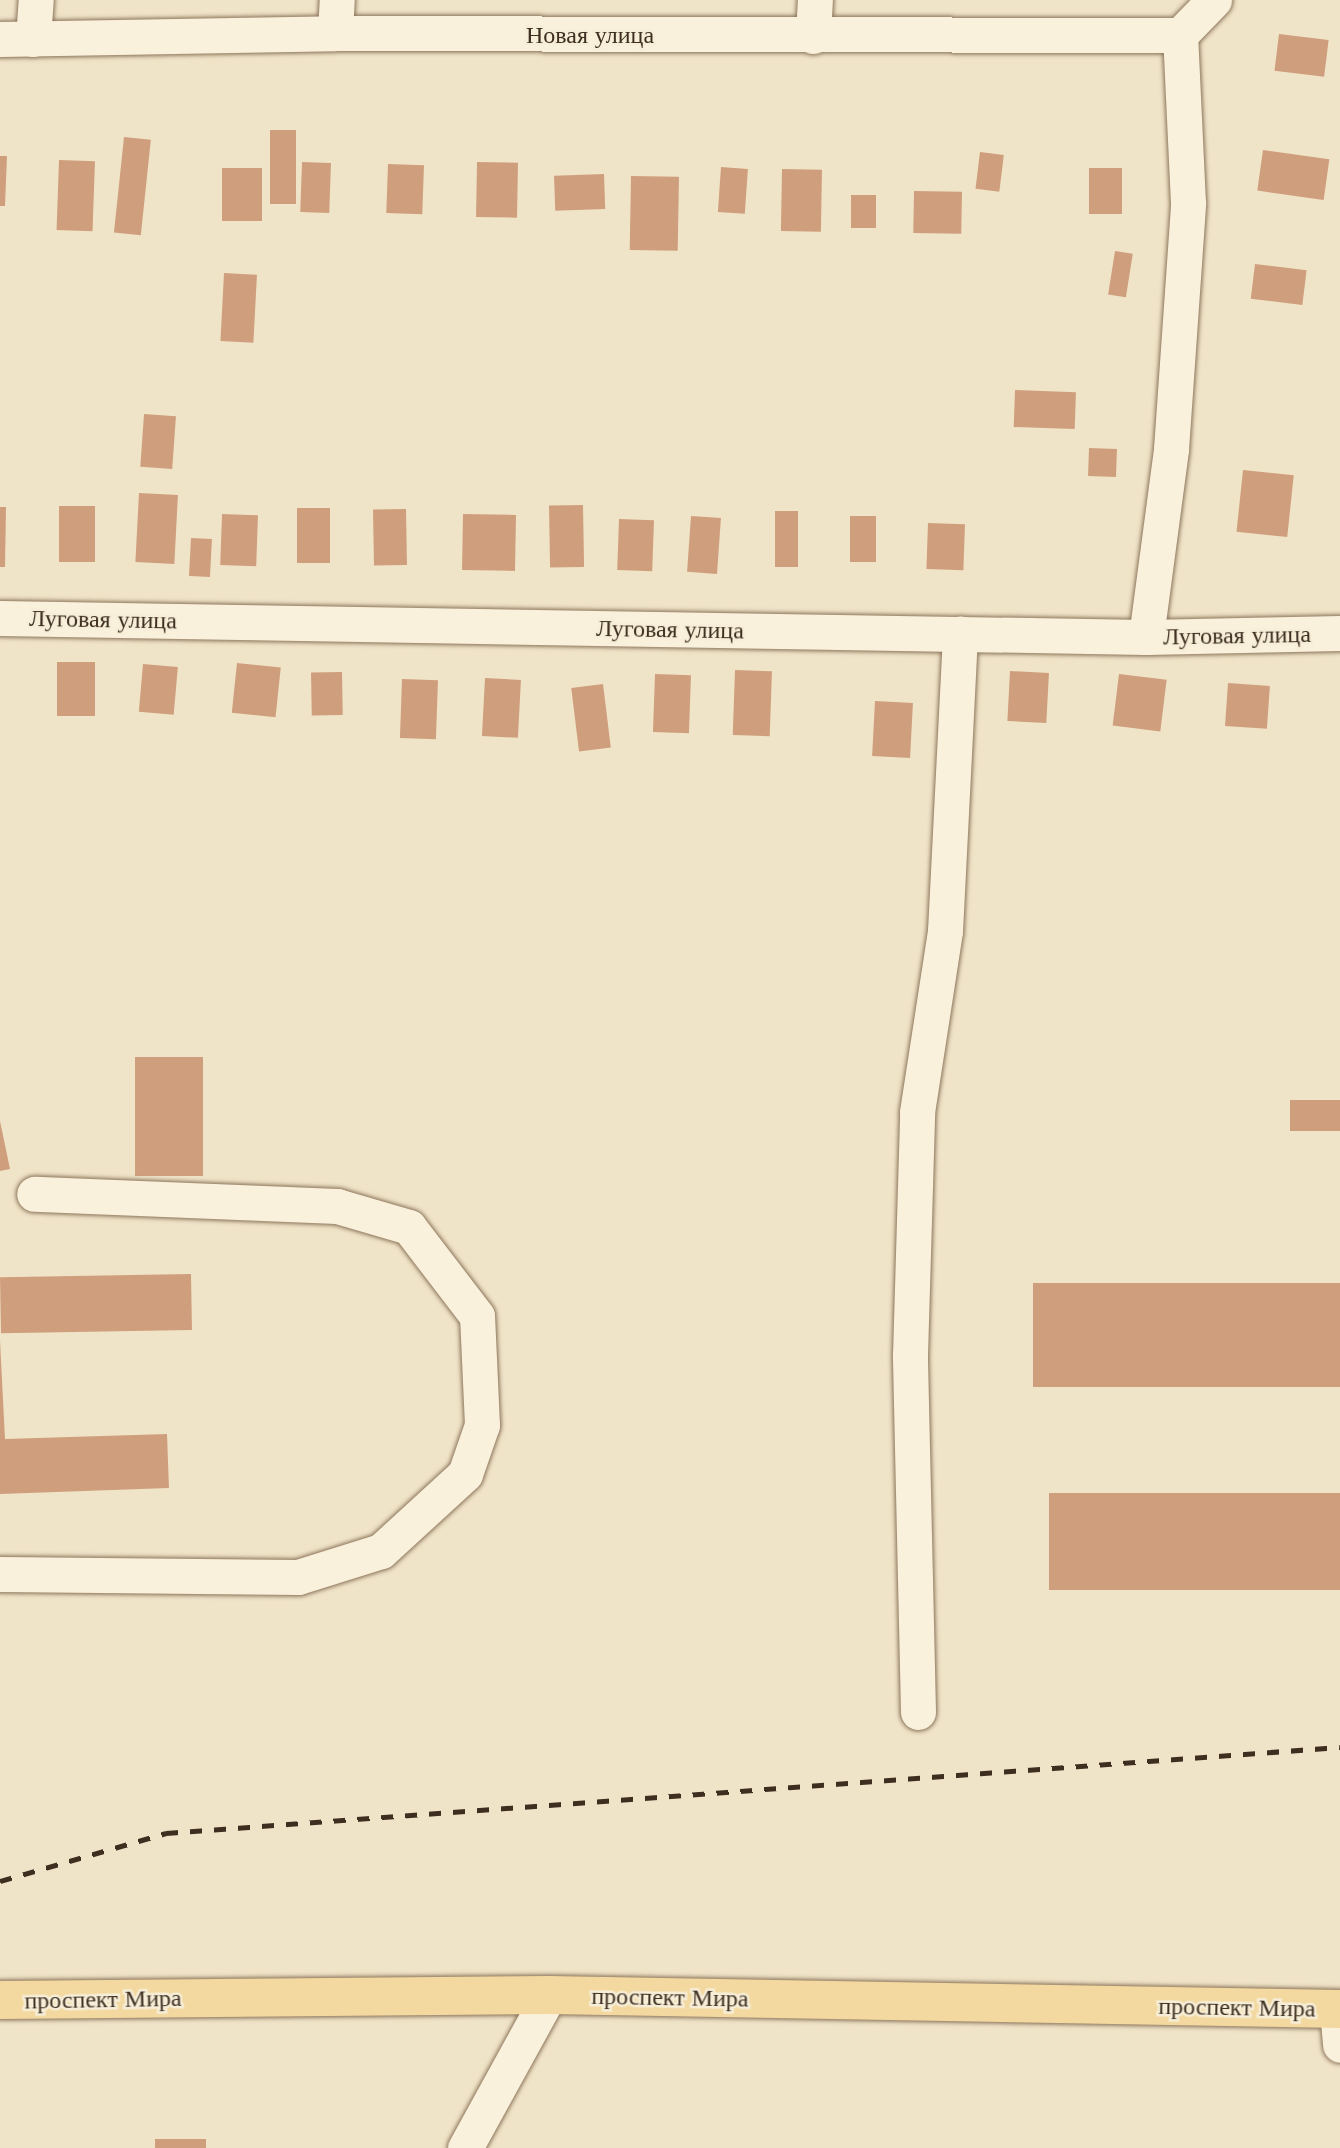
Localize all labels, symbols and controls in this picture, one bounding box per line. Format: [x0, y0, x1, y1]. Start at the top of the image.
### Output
street label: Новая улица [526, 21, 654, 49]
street label: Луговая улица [29, 603, 177, 635]
street label: Луговая улица [596, 613, 744, 645]
street label: Луговая улица [1163, 619, 1311, 651]
street label: проспект Мира [591, 1981, 749, 2013]
street label: проспект Мира [24, 1983, 182, 2015]
street label: проспект Мира [1158, 1991, 1316, 2023]

